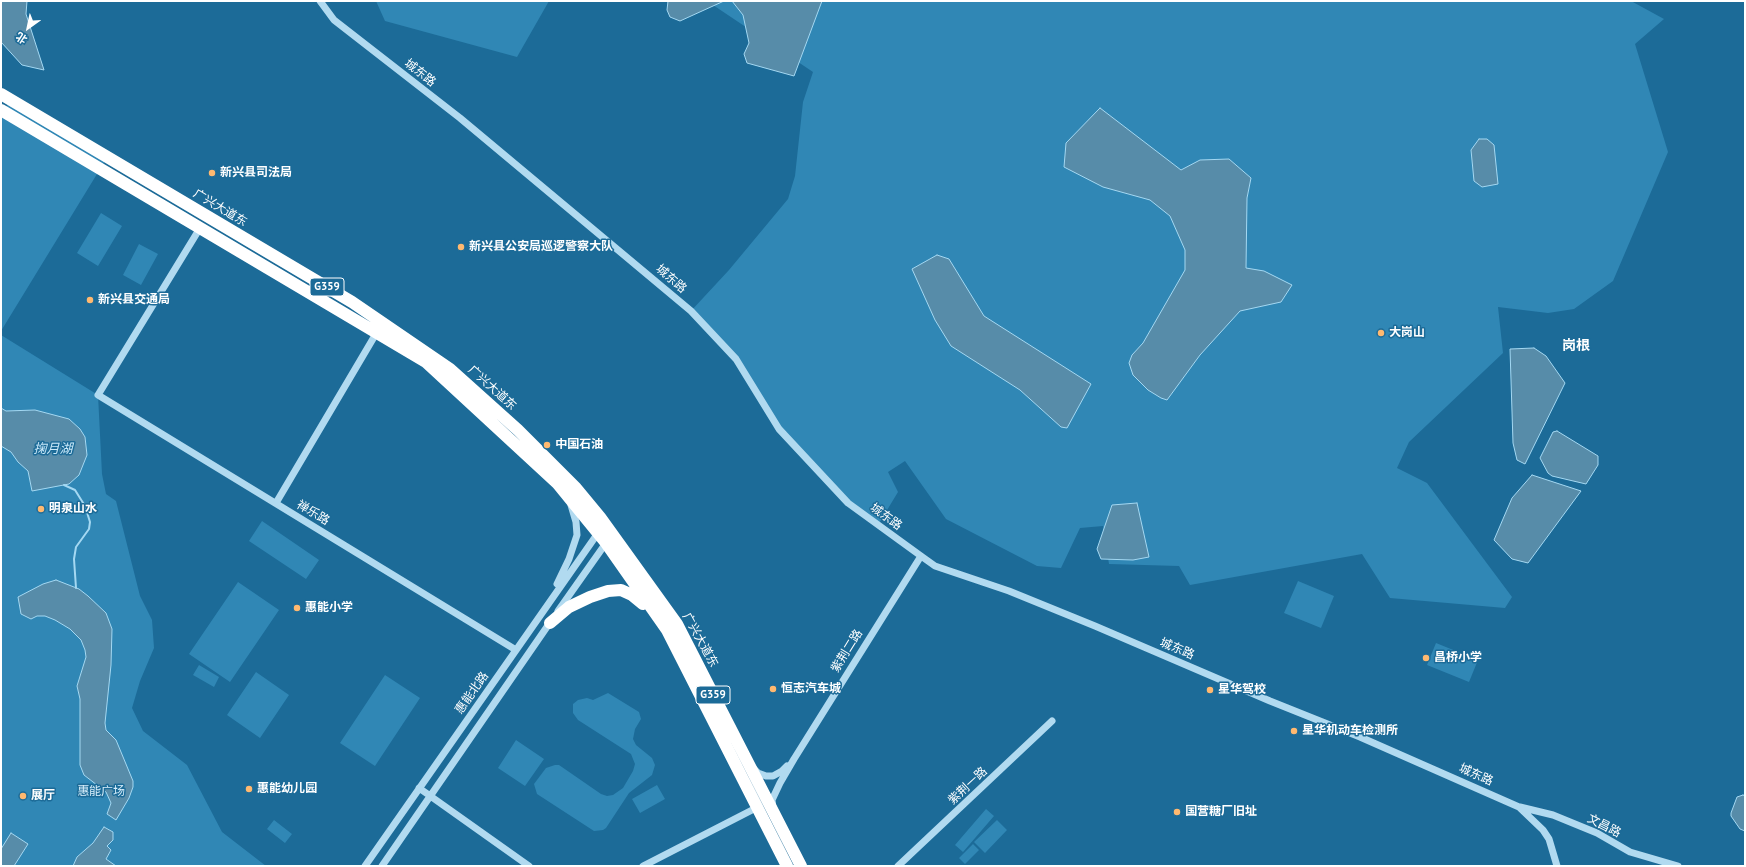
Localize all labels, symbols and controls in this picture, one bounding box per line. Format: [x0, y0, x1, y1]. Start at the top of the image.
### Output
north arrow [8, 8, 48, 48]
text: 北 [13, 29, 30, 47]
street label: 城东路 [401, 56, 439, 90]
place label: 新兴县司法局 [220, 166, 292, 180]
marker: 新兴县司法局 [207, 168, 217, 178]
street label: 广兴大道东 [191, 186, 249, 230]
place label: 新兴县公安局巡逻警察大队 [469, 240, 613, 254]
marker: 新兴县公安局巡逻警察大队 [456, 242, 466, 252]
street label: 城东路 [653, 262, 689, 296]
road number: G359 [310, 278, 344, 296]
place label: 新兴县交通局 [98, 293, 170, 307]
marker: 新兴县交通局 [85, 295, 95, 305]
place label: 大岗山 [1389, 326, 1425, 340]
marker: 大岗山 [1376, 328, 1386, 338]
district label: 岗根 [1562, 338, 1590, 354]
street label: 广兴大道东 [465, 363, 519, 413]
place label: 中国石油 [555, 438, 603, 452]
marker: 中国石油 [542, 440, 552, 450]
water label: 掬月湖 [34, 441, 72, 457]
street label: 禅乐路 [294, 498, 332, 528]
street label: 城东路 [867, 501, 905, 533]
place label: 明泉山水 [49, 502, 97, 516]
marker: 明泉山水 [36, 504, 46, 514]
place label: 惠能小学 [305, 601, 353, 615]
marker: 惠能小学 [292, 603, 302, 613]
street label: 广兴大道东 [679, 610, 721, 670]
street label: 紫荆二路 [828, 627, 866, 675]
street label: 城东路 [1158, 635, 1196, 663]
place label: 昌桥小学 [1434, 651, 1482, 665]
marker: 昌桥小学 [1421, 653, 1431, 663]
street label: 惠能北路 [452, 669, 492, 717]
place label: 恒志汽车城 [781, 682, 841, 696]
place label: 星华驾校 [1218, 683, 1266, 697]
marker: 恒志汽车城 [768, 684, 778, 694]
marker: 星华驾校 [1205, 685, 1215, 695]
road number: G359 [696, 686, 730, 704]
place label: 星华机动车检测所 [1302, 724, 1398, 738]
marker: 星华机动车检测所 [1289, 726, 1299, 736]
street label: 城东路 [1457, 761, 1495, 789]
street label: 紫荆一路 [946, 764, 990, 808]
place label: 惠能幼儿园 [257, 782, 317, 796]
marker: 惠能幼儿园 [244, 784, 254, 794]
park label: 惠能广场 [77, 785, 125, 799]
place label: 展厅 [31, 789, 55, 803]
marker: 展厅 [18, 791, 28, 801]
place label: 国营糖厂旧址 [1185, 805, 1257, 819]
marker: 国营糖厂旧址 [1172, 807, 1182, 817]
street label: 文昌路 [1585, 811, 1623, 841]

